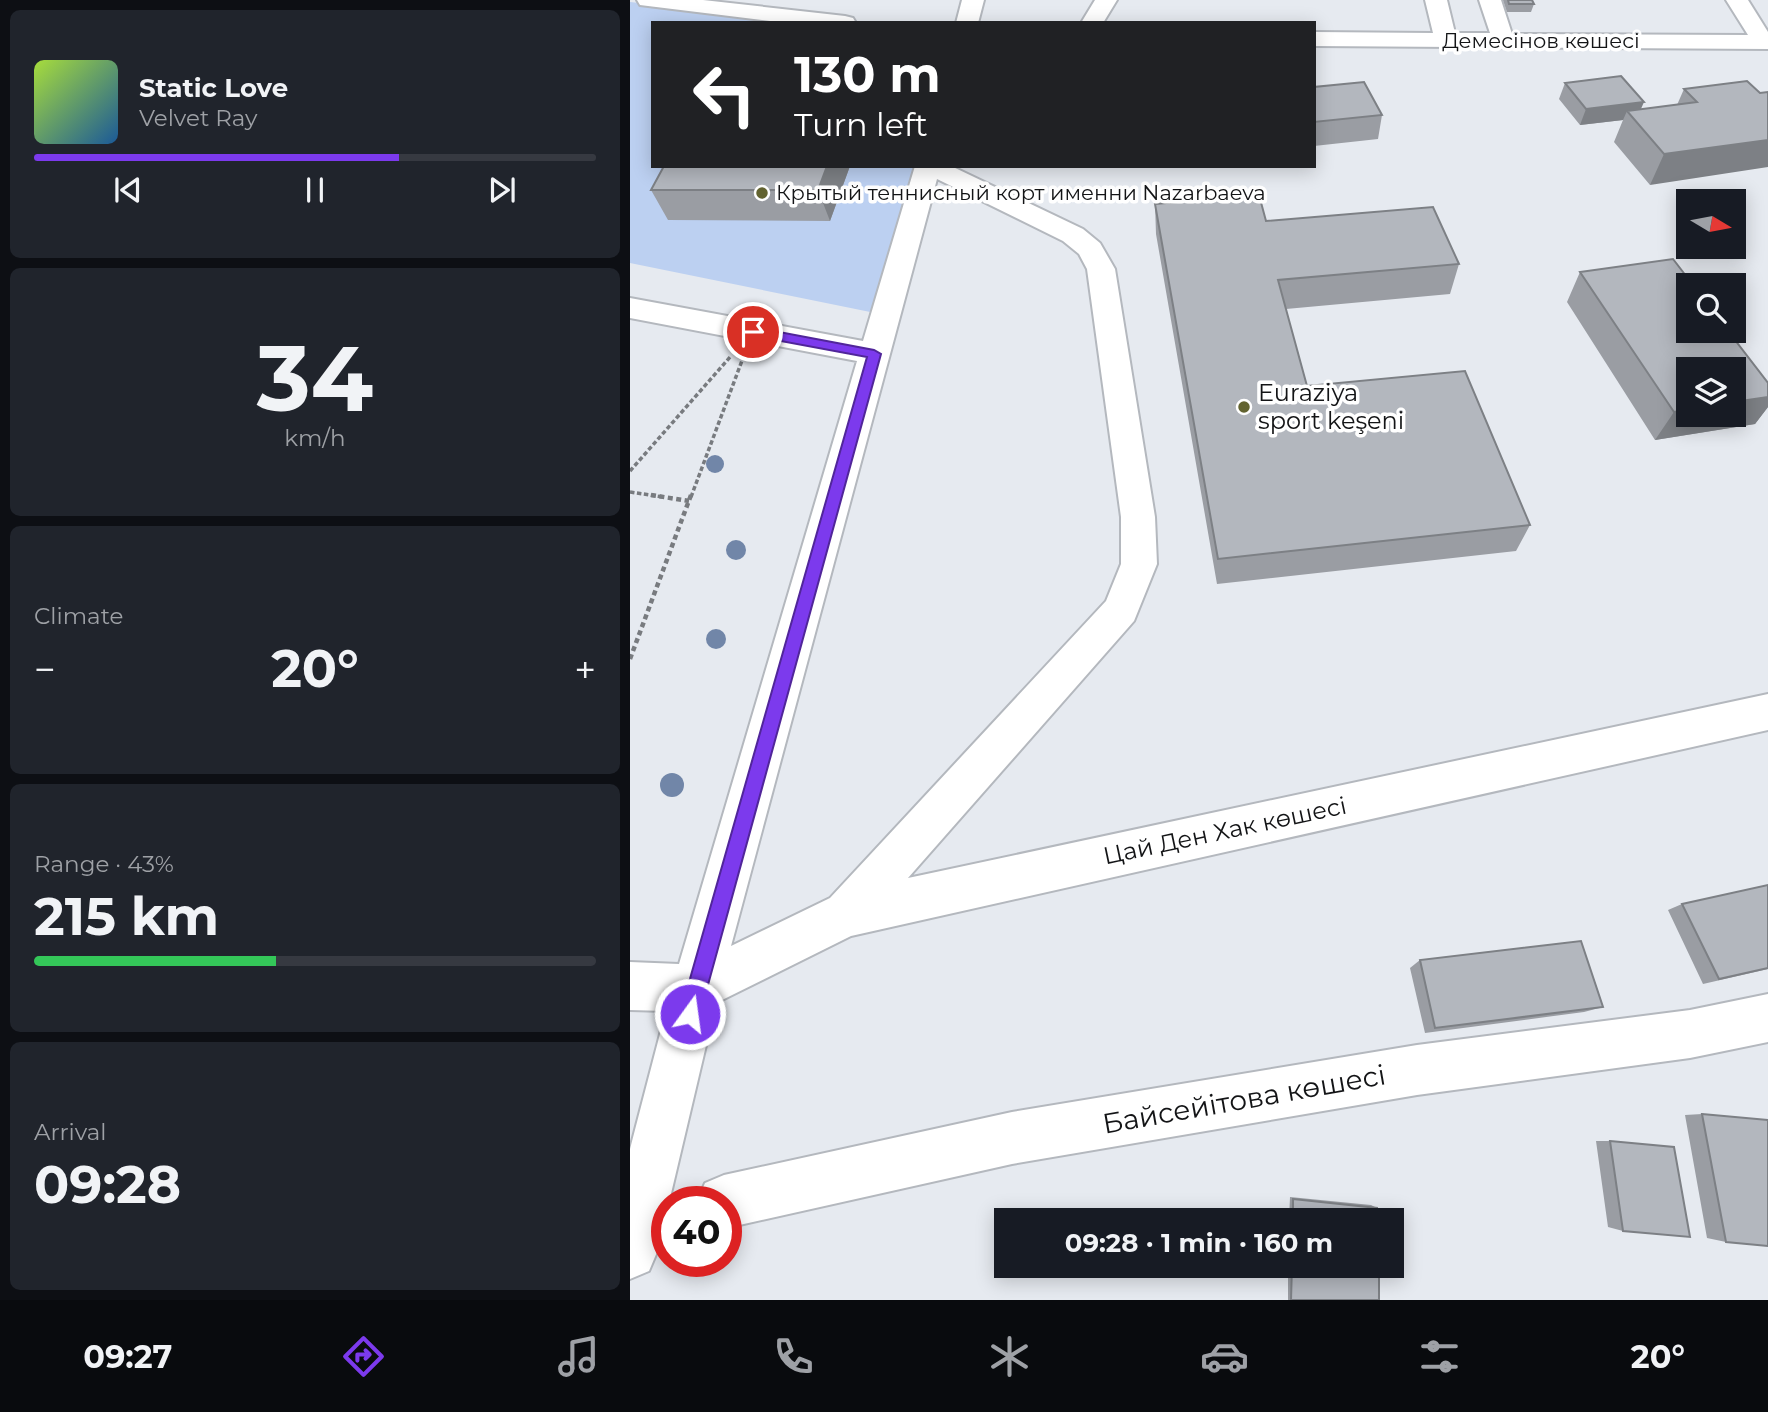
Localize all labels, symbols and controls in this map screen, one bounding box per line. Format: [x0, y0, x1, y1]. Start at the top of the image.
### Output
street label: Демесінов көшесі [1442, 28, 1640, 53]
text: 130 m [794, 45, 941, 104]
icon: left [679, 49, 770, 140]
text: Static Love [139, 72, 288, 104]
text: Velvet Ray [139, 104, 257, 132]
text: Turn left [794, 105, 928, 144]
icon: previous [109, 171, 147, 209]
icon: pause [296, 171, 334, 209]
icon: next [483, 171, 521, 209]
place label: Крытый теннисный корт именни Nazarbaeva [776, 180, 1266, 205]
marker: Крытый теннисный корт именни Nazarbaeva [754, 185, 770, 201]
north arrow [1676, 189, 1746, 259]
map controls [1676, 189, 1746, 427]
button: search [1676, 273, 1746, 343]
pin [723, 302, 783, 362]
icon: arrive [734, 313, 772, 351]
text: 34 [257, 323, 373, 434]
button: layers [1676, 357, 1746, 427]
place label: Euraziya sport keşeni [1258, 378, 1404, 435]
marker: Euraziya sport keşeni [1236, 399, 1252, 415]
text: km/h [284, 424, 346, 452]
text: Climate [34, 602, 123, 630]
text: 20° [271, 637, 359, 700]
text: − [34, 646, 56, 693]
text: + [574, 646, 596, 693]
street label: Цай Ден Хак көшесі [1101, 791, 1349, 870]
text: Range · 43% [34, 850, 174, 878]
text: 215 km [34, 885, 219, 948]
position arrow [653, 977, 727, 1051]
street label: Байсейітова көшесі [1100, 1057, 1388, 1141]
text: Arrival [34, 1118, 107, 1146]
text: 09:28 [34, 1153, 181, 1216]
speed limit sign: 40 [651, 1186, 742, 1277]
text: 09:28 · 1 min · 160 m [1065, 1227, 1333, 1259]
icon: directions [339, 1332, 388, 1381]
icon: music [554, 1332, 603, 1381]
icon: phone [769, 1332, 818, 1381]
icon: climate [985, 1332, 1034, 1381]
icon: car [1200, 1332, 1249, 1381]
icon: filters [1415, 1332, 1464, 1381]
text: 09:27 [83, 1337, 172, 1376]
text: 20° [1631, 1337, 1685, 1376]

